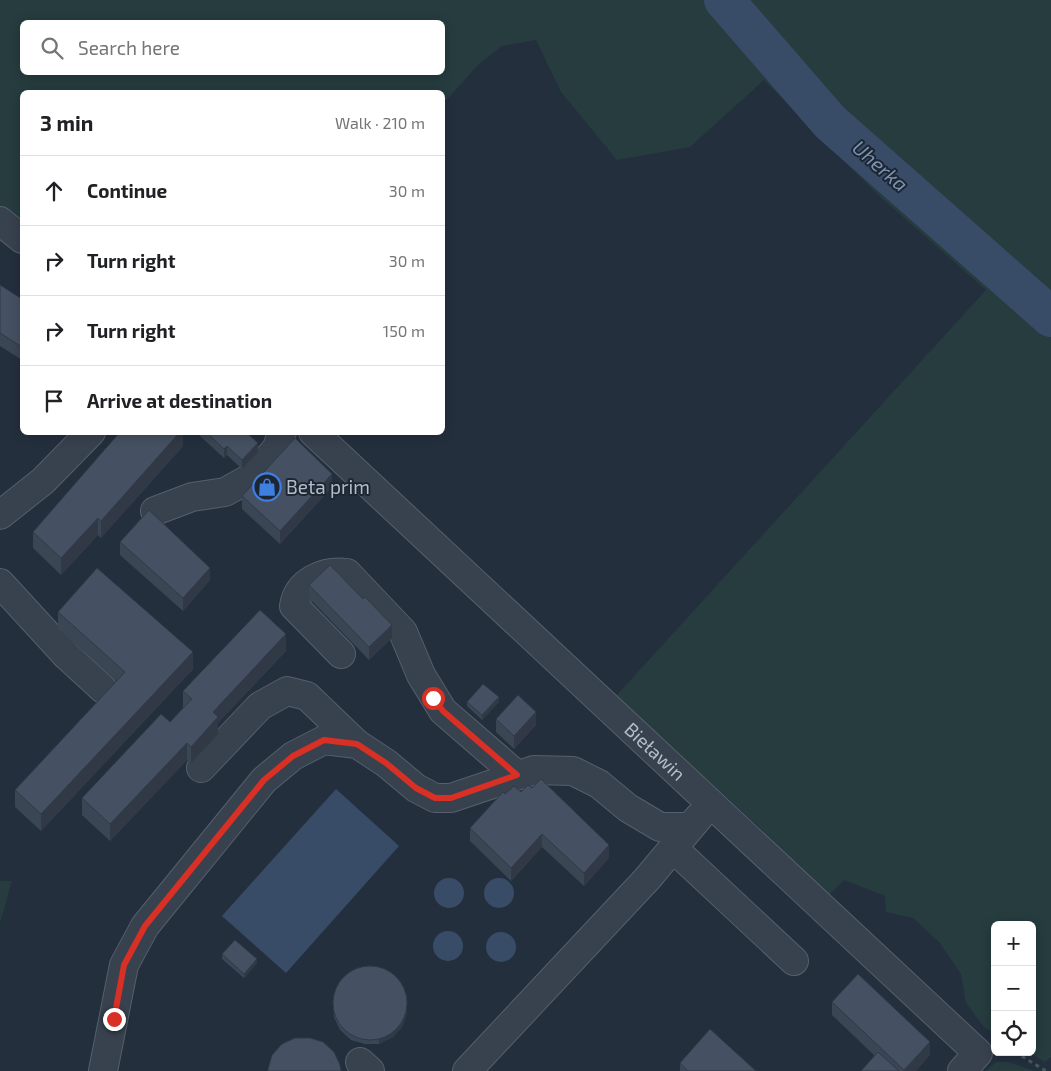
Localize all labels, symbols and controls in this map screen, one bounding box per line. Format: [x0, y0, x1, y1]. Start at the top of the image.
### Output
search box [20, 20, 445, 75]
icon: search [38, 34, 66, 62]
text: Search here [78, 36, 180, 59]
text: 3 min [40, 110, 93, 135]
text: Walk · 210 m [335, 113, 425, 132]
water label: Uherka [848, 135, 913, 196]
icon: ahead [40, 177, 68, 205]
text: Continue [87, 179, 167, 202]
text: 30 m [389, 181, 425, 200]
icon: right [40, 247, 68, 275]
text: Turn right [87, 249, 175, 272]
text: 30 m [389, 251, 425, 270]
icon: right [40, 317, 68, 345]
text: Turn right [87, 319, 175, 342]
text: 150 m [383, 321, 425, 340]
icon: arrive [40, 387, 68, 415]
text: Arrive at destination [87, 389, 272, 412]
shop icon: Beta prim [252, 472, 282, 502]
place label: Beta prim [286, 475, 370, 498]
route start [422, 687, 445, 710]
street label: Bieławin [620, 717, 691, 785]
map controls [991, 921, 1036, 1056]
button: + [991, 921, 1036, 966]
button: − [991, 966, 1036, 1011]
route end [103, 1008, 126, 1031]
button: locate [991, 1011, 1036, 1056]

